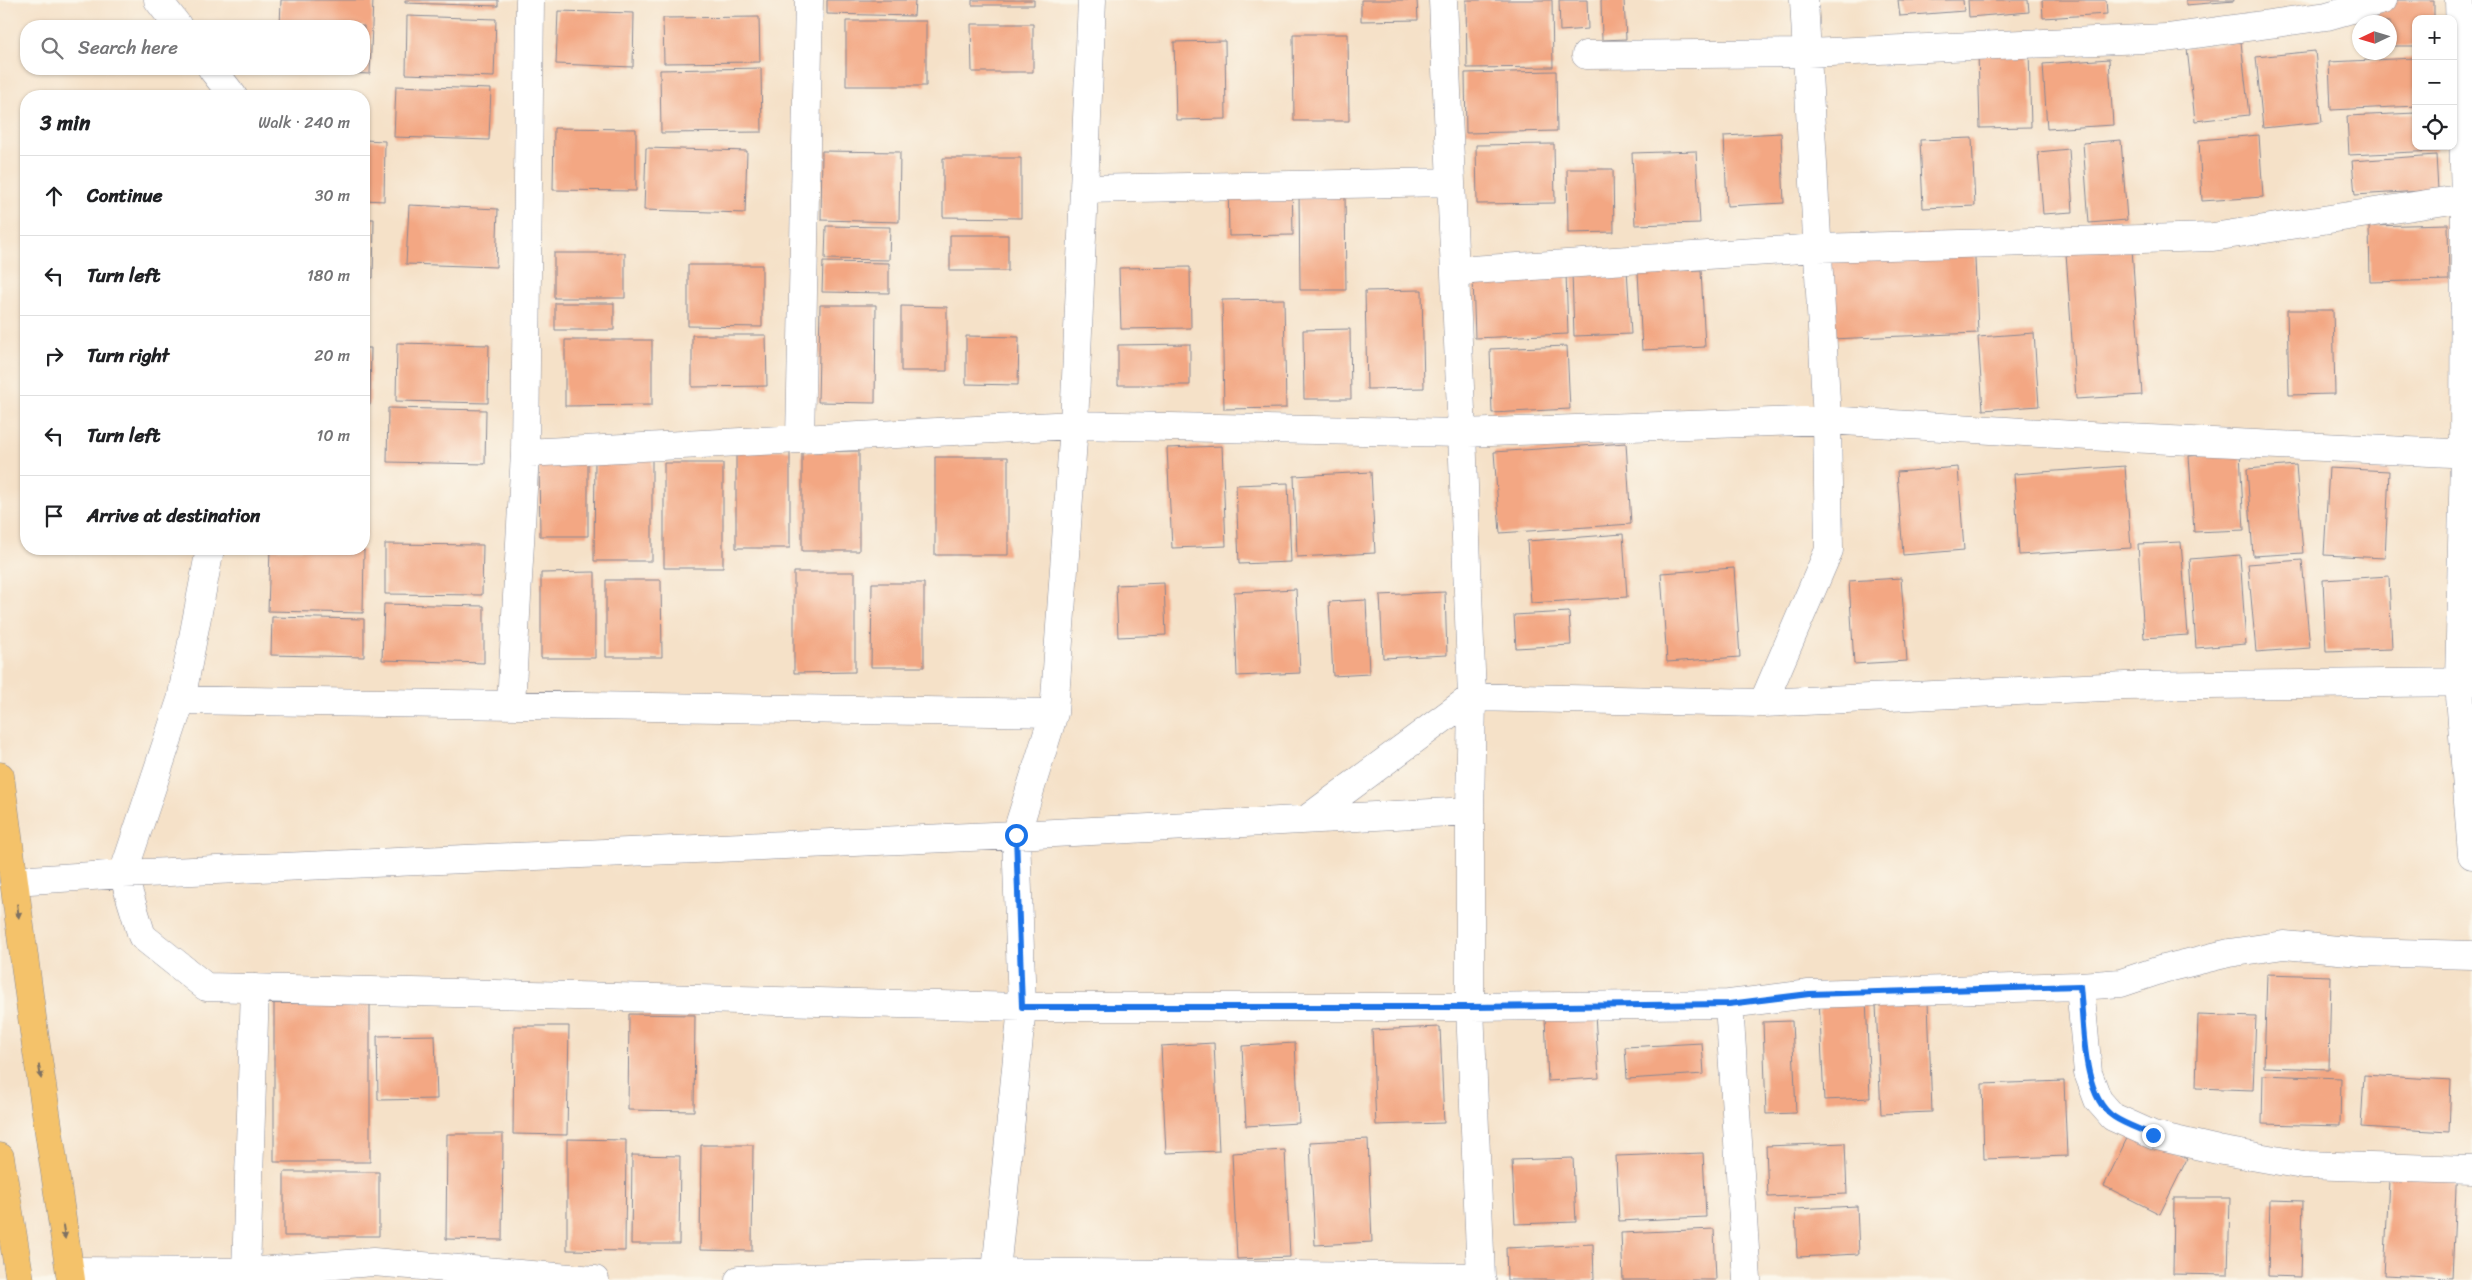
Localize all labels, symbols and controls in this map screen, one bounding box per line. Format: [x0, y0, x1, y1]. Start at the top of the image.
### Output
north arrow [2352, 15, 2397, 60]
map controls [2412, 15, 2457, 150]
button: + [2412, 15, 2457, 60]
search box [20, 20, 370, 75]
text: Search here [78, 31, 178, 64]
icon: search [38, 34, 66, 62]
button: − [2412, 60, 2457, 105]
text: 3 min [40, 104, 90, 142]
button: locate [2412, 105, 2457, 150]
text: Walk · 240 m [258, 108, 350, 137]
text: Continue [87, 179, 163, 212]
text: 30 m [315, 181, 350, 210]
icon: ahead [40, 182, 68, 210]
text: Turn left [87, 259, 160, 292]
text: 180 m [307, 261, 350, 290]
icon: left [40, 262, 68, 290]
text: Turn right [87, 339, 169, 372]
text: 20 m [314, 341, 350, 370]
icon: right [40, 342, 68, 370]
text: Turn left [87, 419, 160, 452]
text: 10 m [317, 421, 350, 450]
icon: left [40, 422, 68, 450]
text: Arrive at destination [87, 499, 260, 532]
icon: arrive [40, 502, 68, 530]
route start [1005, 824, 1028, 847]
one-way arrow [14, 903, 22, 919]
one-way arrow [36, 1064, 44, 1080]
route end [2142, 1124, 2165, 1147]
one-way arrow [60, 1225, 68, 1241]

